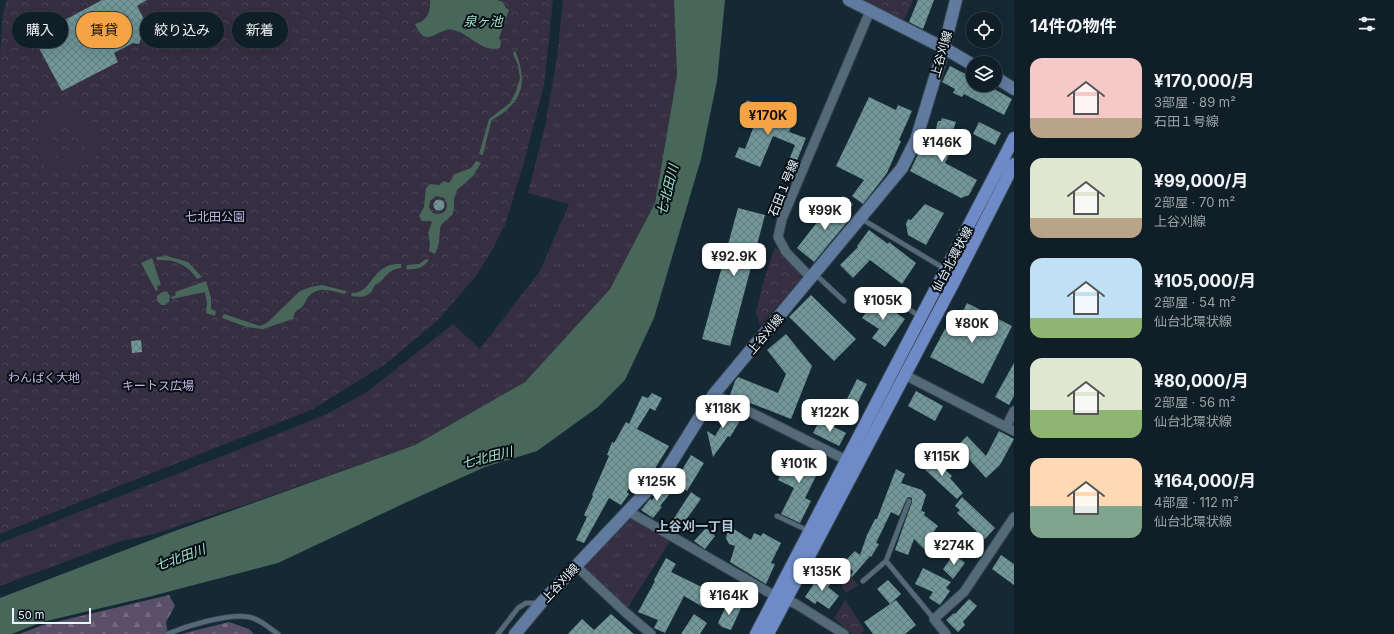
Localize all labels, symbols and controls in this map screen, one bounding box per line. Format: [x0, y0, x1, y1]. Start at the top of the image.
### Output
chip: 購入 [12, 12, 68, 48]
chip: 賃貸 [76, 12, 132, 48]
chip: 絞り込み [140, 12, 224, 48]
chip: 新着 [232, 12, 288, 48]
map controls [966, 12, 1002, 92]
button: locate [966, 12, 1002, 48]
water label: 泉ヶ池 [463, 13, 504, 29]
icon: filters [1356, 13, 1378, 35]
text: 14件の物件 [1030, 16, 1117, 36]
street label: 上谷刈線 [927, 29, 955, 79]
button: layers [966, 56, 1002, 92]
text: ¥170,000/月 [1154, 71, 1255, 91]
icon: home [1062, 74, 1110, 122]
text: 3部屋 · 89 m² [1154, 94, 1236, 110]
pin: ¥170K [740, 102, 796, 136]
text: ¥170K [749, 107, 787, 123]
text: 石田１号線 [1154, 113, 1219, 129]
pin: ¥146K [914, 129, 970, 163]
text: ¥146K [922, 134, 962, 150]
street label: 石田１号線 [765, 157, 801, 219]
water label: 七北田川 [653, 161, 682, 217]
text: ¥99,000/月 [1154, 171, 1248, 191]
icon: home [1062, 174, 1110, 222]
text: 2部屋 · 70 m² [1154, 194, 1235, 210]
pin: ¥99K [801, 197, 849, 231]
text: ¥99K [808, 202, 842, 218]
park label: 七北田公園 [185, 209, 245, 224]
text: 上谷刈線 [1154, 213, 1206, 229]
street label: 仙台北環状線 [928, 224, 976, 294]
pin: ¥92.9K [701, 243, 767, 277]
text: ¥92.9K [711, 248, 757, 264]
text: ¥105,000/月 [1154, 271, 1256, 291]
icon: home [1062, 274, 1110, 322]
pin: ¥105K [855, 287, 911, 321]
text: ¥105K [863, 292, 903, 308]
text: 2部屋 · 54 m² [1154, 294, 1236, 310]
pin: ¥80K [948, 310, 996, 344]
street label: 上谷刈線 [744, 311, 786, 357]
text: 仙台北環状線 [1154, 313, 1232, 329]
text: ¥80K [955, 315, 989, 331]
park label: わんぱく大地 [8, 370, 80, 385]
text: ¥80,000/月 [1154, 371, 1249, 391]
icon: home [1062, 374, 1110, 422]
park label: キートス広場 [122, 378, 194, 393]
text: 2部屋 · 56 m² [1154, 394, 1236, 410]
pin: ¥118K [695, 395, 751, 429]
pin: ¥122K [802, 399, 858, 433]
text: ¥118K [705, 400, 741, 416]
text: ¥122K [811, 404, 849, 420]
text: 仙台北環状線 [1154, 413, 1232, 429]
water label: 七北田川 [460, 442, 516, 471]
pin: ¥115K [914, 443, 970, 477]
text: ¥115K [924, 448, 960, 464]
pin: ¥101K [771, 450, 827, 484]
text: ¥101K [781, 455, 817, 471]
pin: ¥125K [629, 468, 685, 502]
text: ¥164,000/月 [1154, 471, 1256, 491]
text: ¥125K [638, 473, 676, 489]
icon: home [1062, 474, 1110, 522]
text: 4部屋 · 112 m² [1154, 494, 1239, 510]
text: 仙台北環状線 [1154, 513, 1232, 529]
district label: 上谷刈一丁目 [656, 518, 734, 534]
pin: ¥274K [926, 532, 982, 566]
text: ¥274K [934, 537, 974, 553]
water label: 七北田川 [153, 540, 209, 573]
pin: ¥135K [794, 558, 850, 592]
street label: 上谷刈線 [538, 560, 582, 606]
text: ¥135K [802, 563, 842, 579]
pin: ¥164K [701, 582, 757, 616]
text: ¥164K [709, 587, 749, 603]
scale bar [12, 606, 91, 625]
text: 50 m [18, 608, 44, 622]

